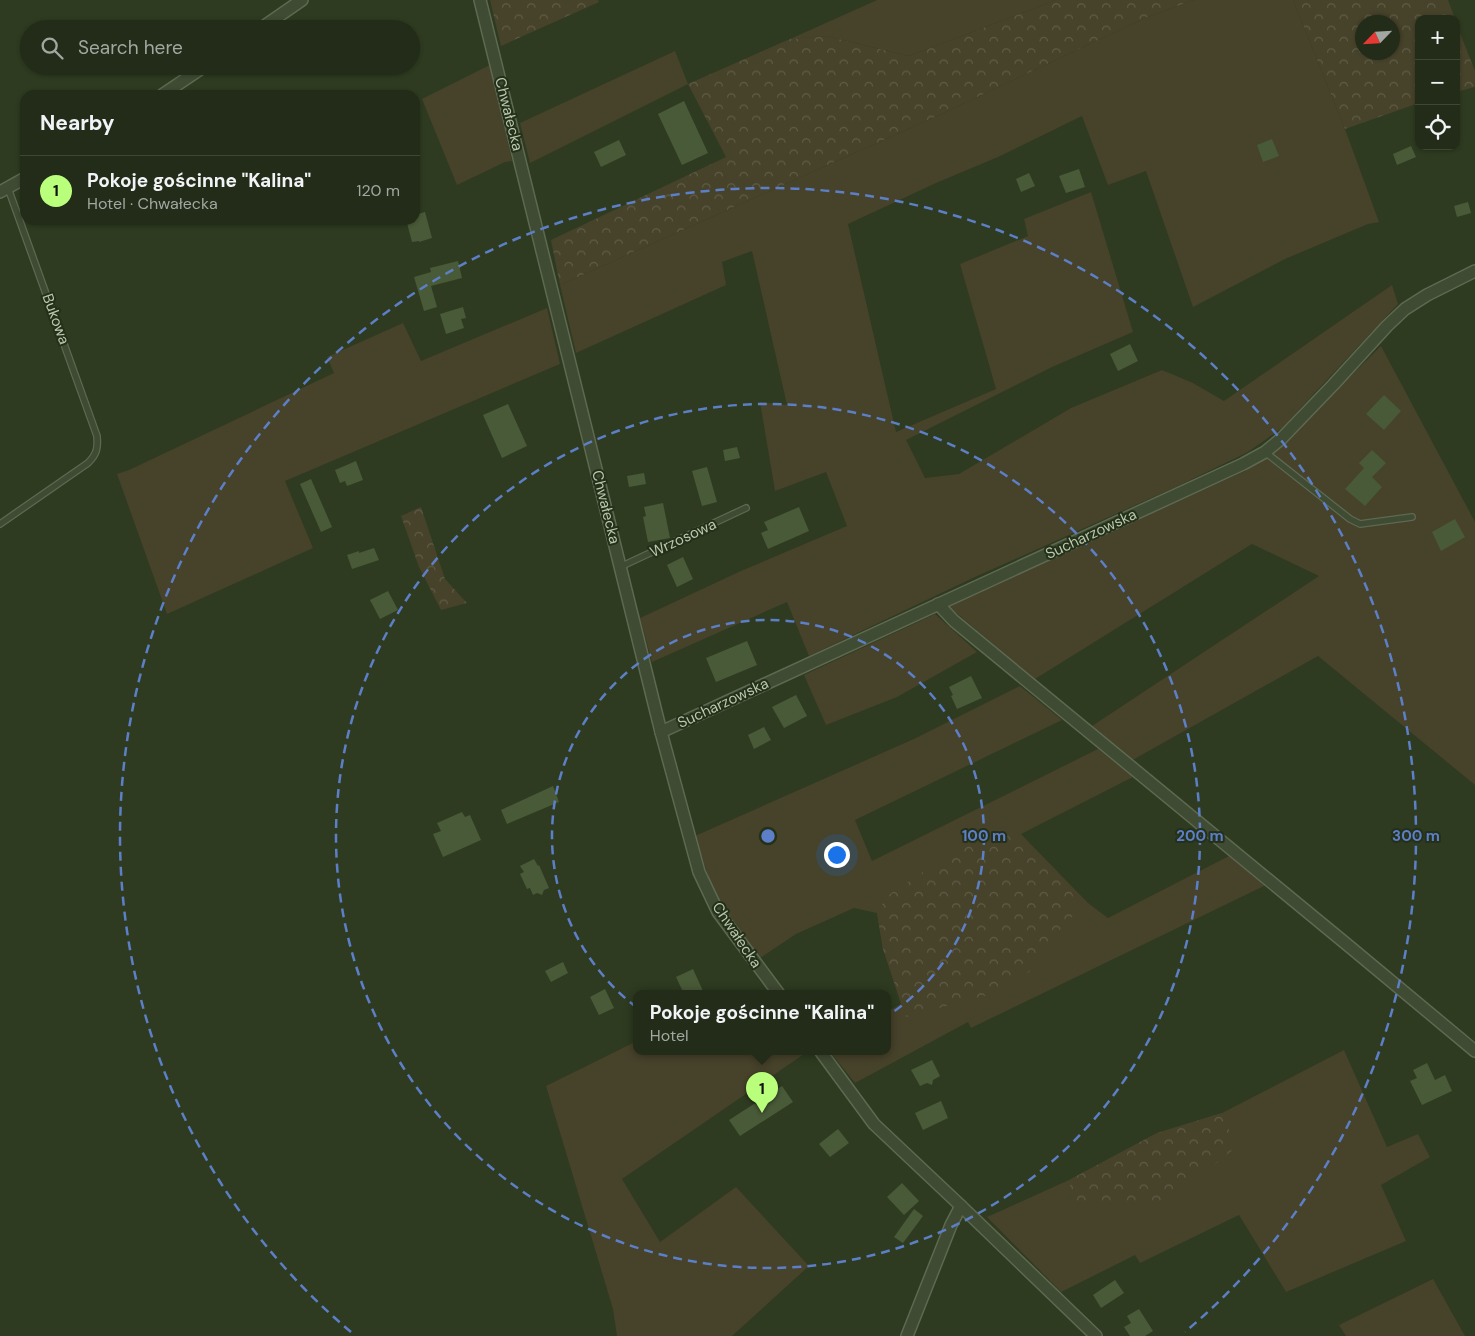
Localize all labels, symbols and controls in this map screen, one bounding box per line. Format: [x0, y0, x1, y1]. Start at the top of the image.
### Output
north arrow [1355, 15, 1400, 60]
map controls [1415, 15, 1460, 150]
button: + [1415, 15, 1460, 60]
search box [20, 20, 420, 75]
icon: search [38, 34, 66, 62]
text: Search here [78, 35, 183, 60]
button: − [1415, 60, 1460, 105]
street label: Chwałecka [490, 75, 528, 153]
button: locate [1415, 105, 1460, 150]
text: Nearby [40, 109, 114, 137]
text: Pokoje gościnne "Kalina" [87, 168, 311, 193]
text: 1 [53, 180, 59, 201]
text: 120 m [356, 180, 400, 201]
text: Hotel · Chwałecka [87, 193, 218, 214]
street label: Bukowa [38, 291, 74, 347]
street label: Chwałecka [587, 468, 625, 546]
street label: Sucharzowska [1042, 504, 1140, 564]
street label: Wrzosowa [647, 514, 719, 562]
street label: Sucharzowska [674, 673, 772, 733]
text: 100 m [962, 826, 1006, 846]
text: 200 m [1176, 826, 1224, 846]
text: 300 m [1392, 826, 1440, 846]
centre of rings [759, 827, 777, 845]
your location [824, 842, 850, 868]
street label: Chwałecka [708, 898, 766, 972]
popup [633, 990, 891, 1055]
text: Pokoje gościnne "Kalina" [650, 1000, 874, 1025]
text: Hotel [650, 1025, 689, 1046]
pin: 1 [746, 1072, 778, 1113]

